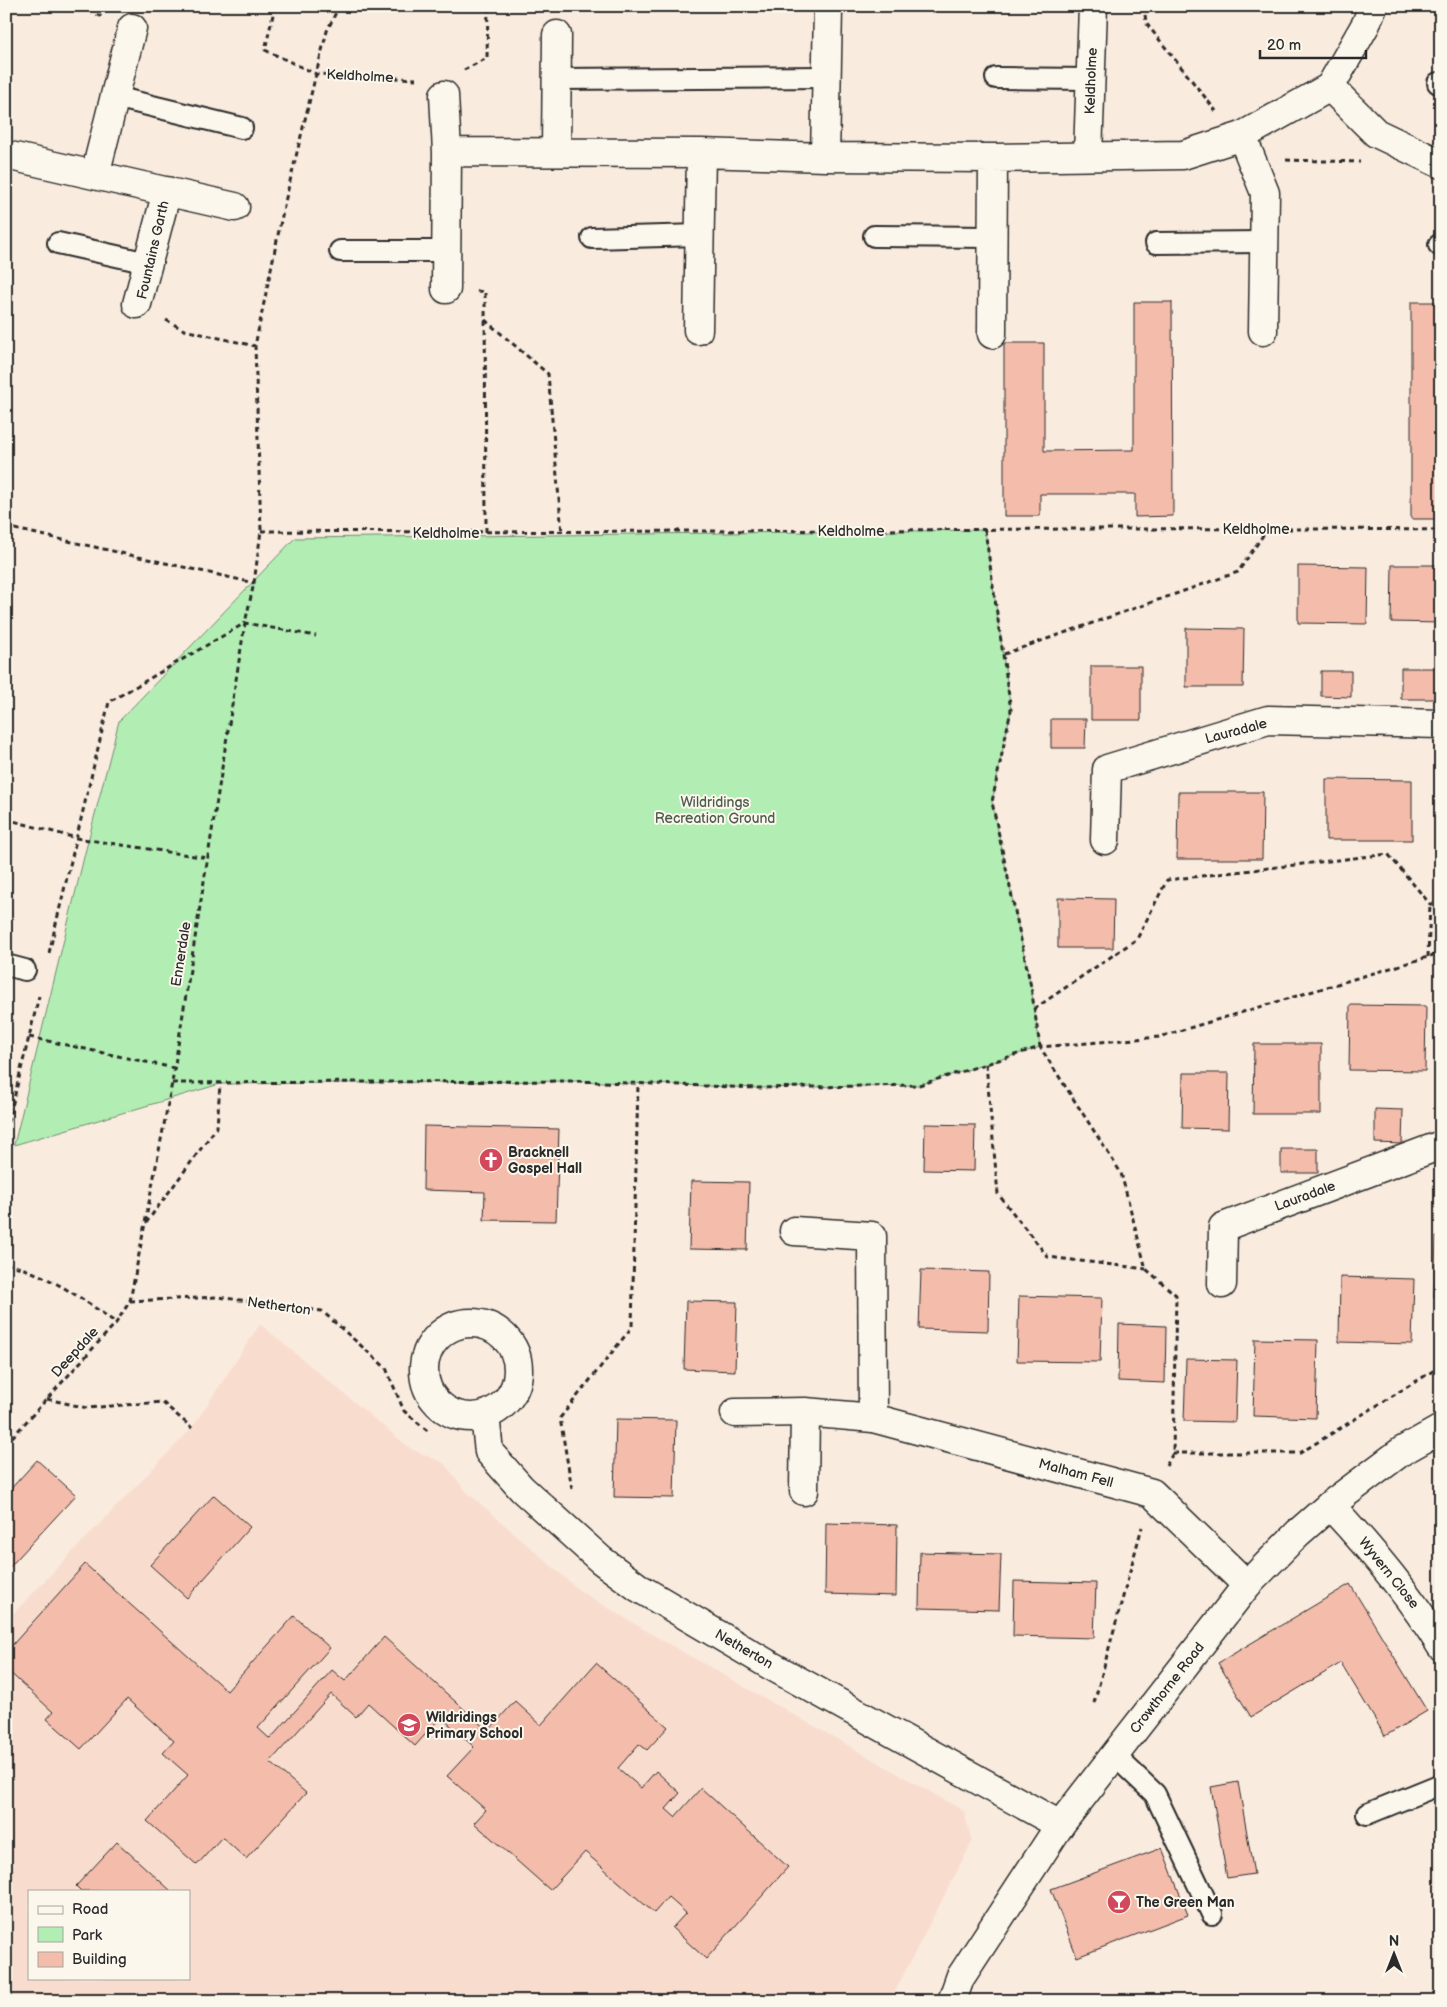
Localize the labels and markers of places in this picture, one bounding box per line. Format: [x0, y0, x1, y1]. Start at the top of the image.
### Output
place label: Bracknell Gospel Hall [508, 1144, 582, 1177]
church icon: Bracknell Gospel Hall [478, 1147, 504, 1173]
place label: Wildridings Primary School [426, 1709, 523, 1742]
school or university icon: Wildridings Primary School [396, 1712, 422, 1738]
bar icon: The Green Man [1106, 1889, 1132, 1915]
place label: The Green Man [1136, 1894, 1235, 1911]

